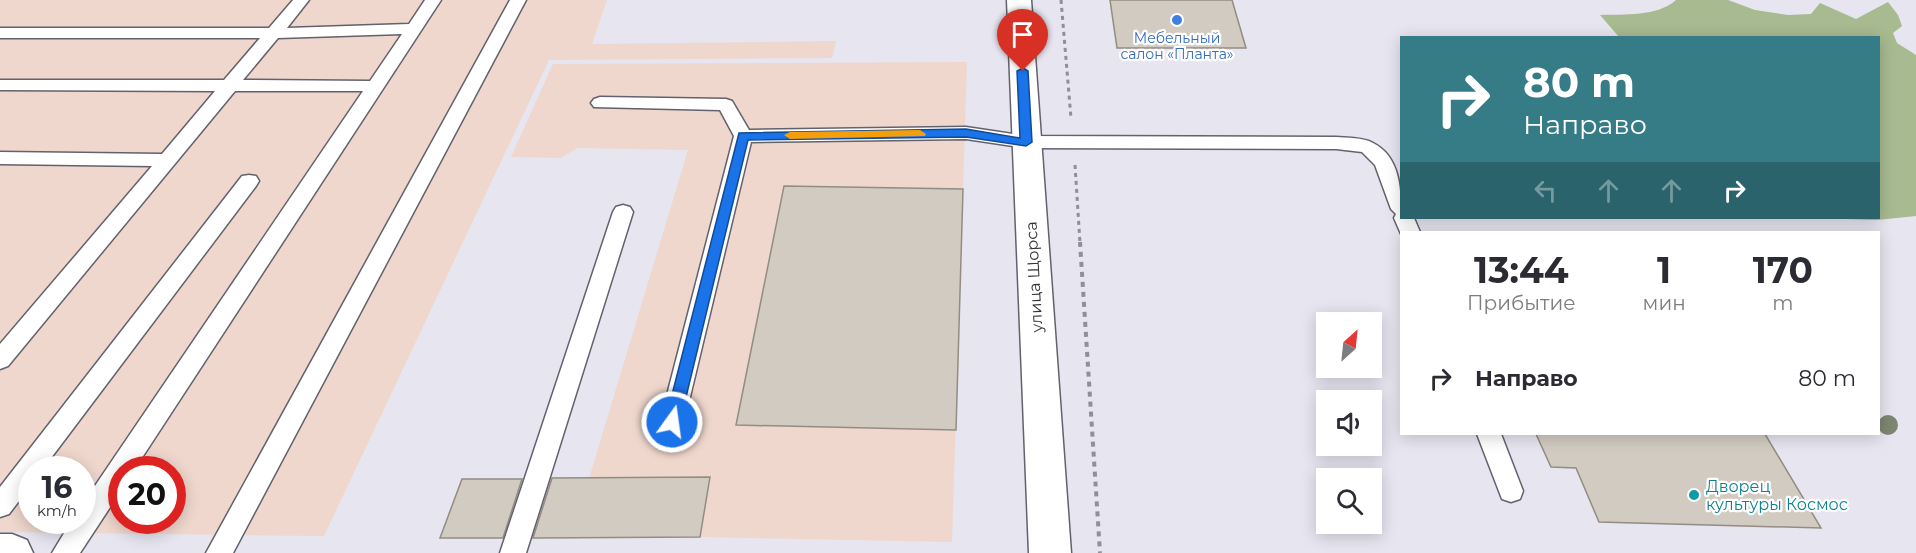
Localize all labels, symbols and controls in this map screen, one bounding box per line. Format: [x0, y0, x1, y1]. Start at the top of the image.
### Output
pin [997, 9, 1048, 71]
marker: Мебельный салон «Планта» [1170, 13, 1184, 27]
icon: arrive [1006, 18, 1039, 51]
place label: Мебельный салон «Планта» [1120, 29, 1234, 63]
text: 80 m [1523, 56, 1635, 108]
icon: right [1424, 60, 1502, 138]
text: Направо [1523, 108, 1647, 141]
icon: left [1529, 174, 1562, 207]
icon: ahead [1592, 174, 1625, 207]
icon: ahead [1655, 174, 1688, 207]
icon: right [1718, 174, 1751, 207]
street label: улица Щорса [1022, 221, 1046, 334]
text: 13:44 [1474, 248, 1569, 292]
text: 1 [1657, 248, 1671, 292]
text: 170 [1753, 248, 1813, 292]
text: Прибытие [1467, 291, 1576, 315]
text: мин [1643, 291, 1686, 315]
text: m [1772, 291, 1793, 315]
north arrow [1316, 312, 1382, 378]
map controls [1316, 312, 1382, 534]
icon: right [1424, 362, 1457, 395]
text: Направо [1475, 365, 1578, 392]
text: 80 m [1798, 365, 1856, 392]
position arrow [640, 390, 704, 454]
button: sound [1316, 390, 1382, 456]
speed limit sign: 20 [108, 456, 186, 534]
button: search [1316, 468, 1382, 534]
text: 16 [42, 469, 72, 506]
place label: Дворец культуры Космос [1706, 477, 1848, 514]
marker: Дворец культуры Космос [1687, 488, 1701, 502]
text: km/h [37, 501, 77, 520]

